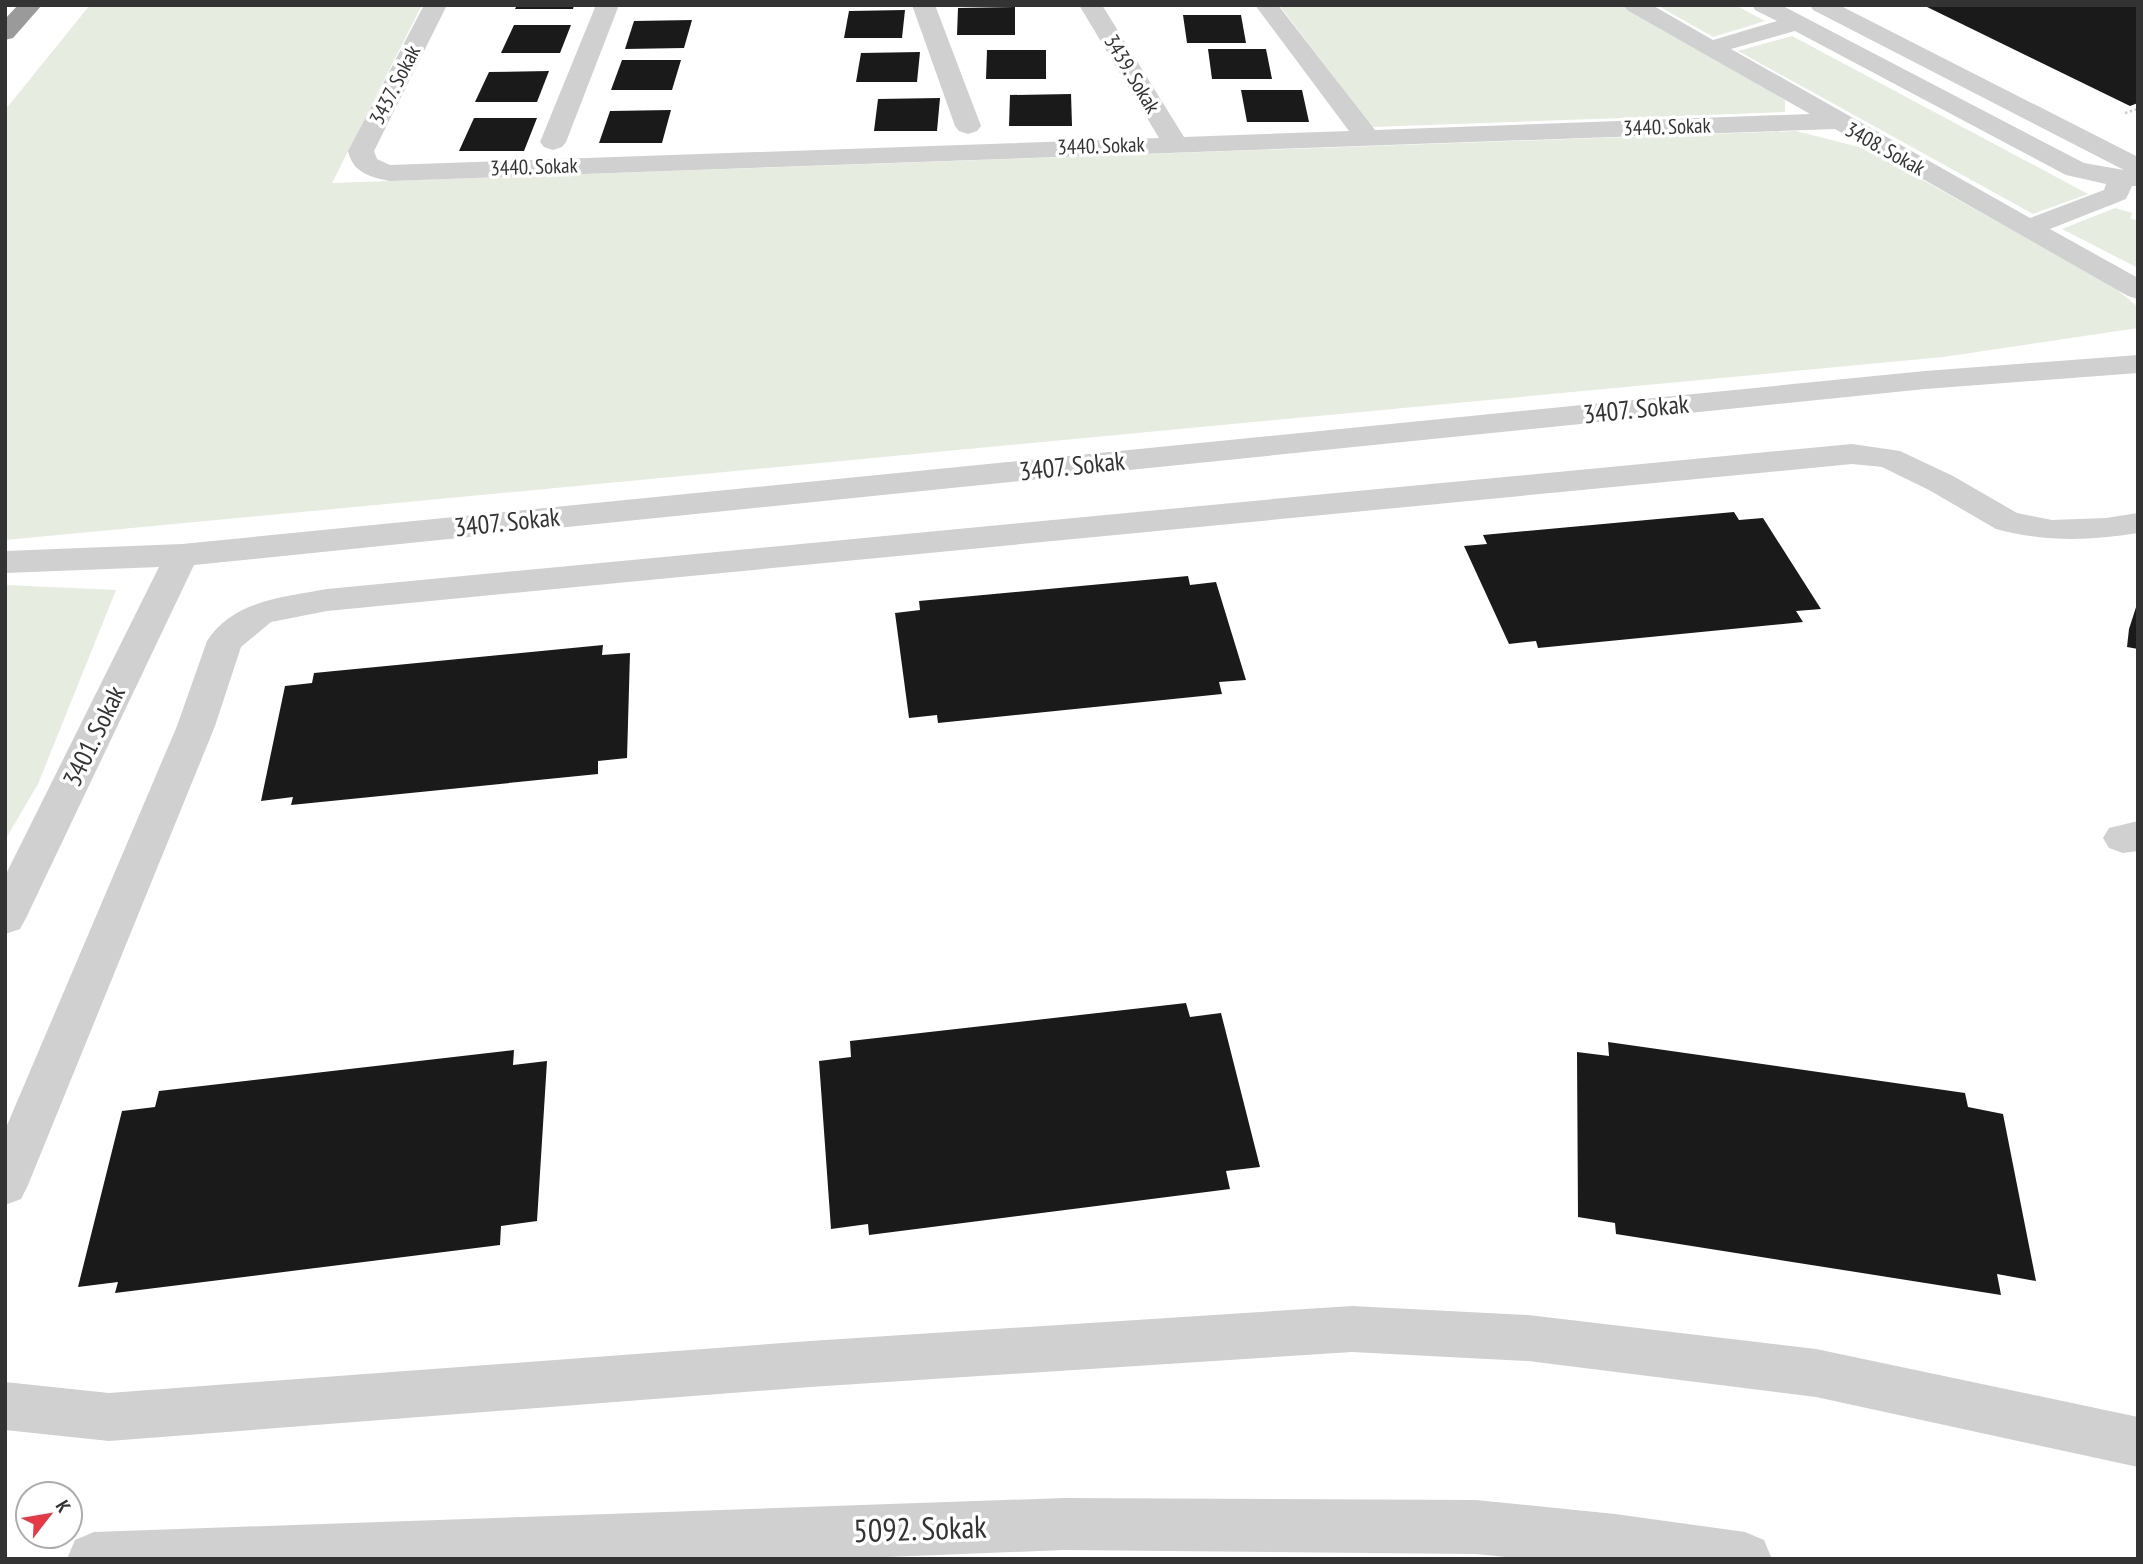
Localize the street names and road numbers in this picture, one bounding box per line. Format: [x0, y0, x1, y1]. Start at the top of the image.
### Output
street label: 3439. Sokak [1098, 29, 1167, 118]
street label: 3437. Sokak [363, 41, 426, 129]
street label: 3440. Sokak [1623, 111, 1711, 142]
street label: 3408. Sokak [1840, 116, 1930, 182]
street label: 3440. Sokak [1057, 130, 1145, 161]
street label: 3440. Sokak [490, 151, 578, 182]
street label: 3407. Sokak [1582, 387, 1690, 430]
street label: 3407. Sokak [1018, 444, 1126, 487]
street label: 3407. Sokak [453, 500, 561, 543]
street label: 3401. Sokak [55, 680, 132, 792]
street label: 5092. Sokak [853, 1505, 988, 1551]

